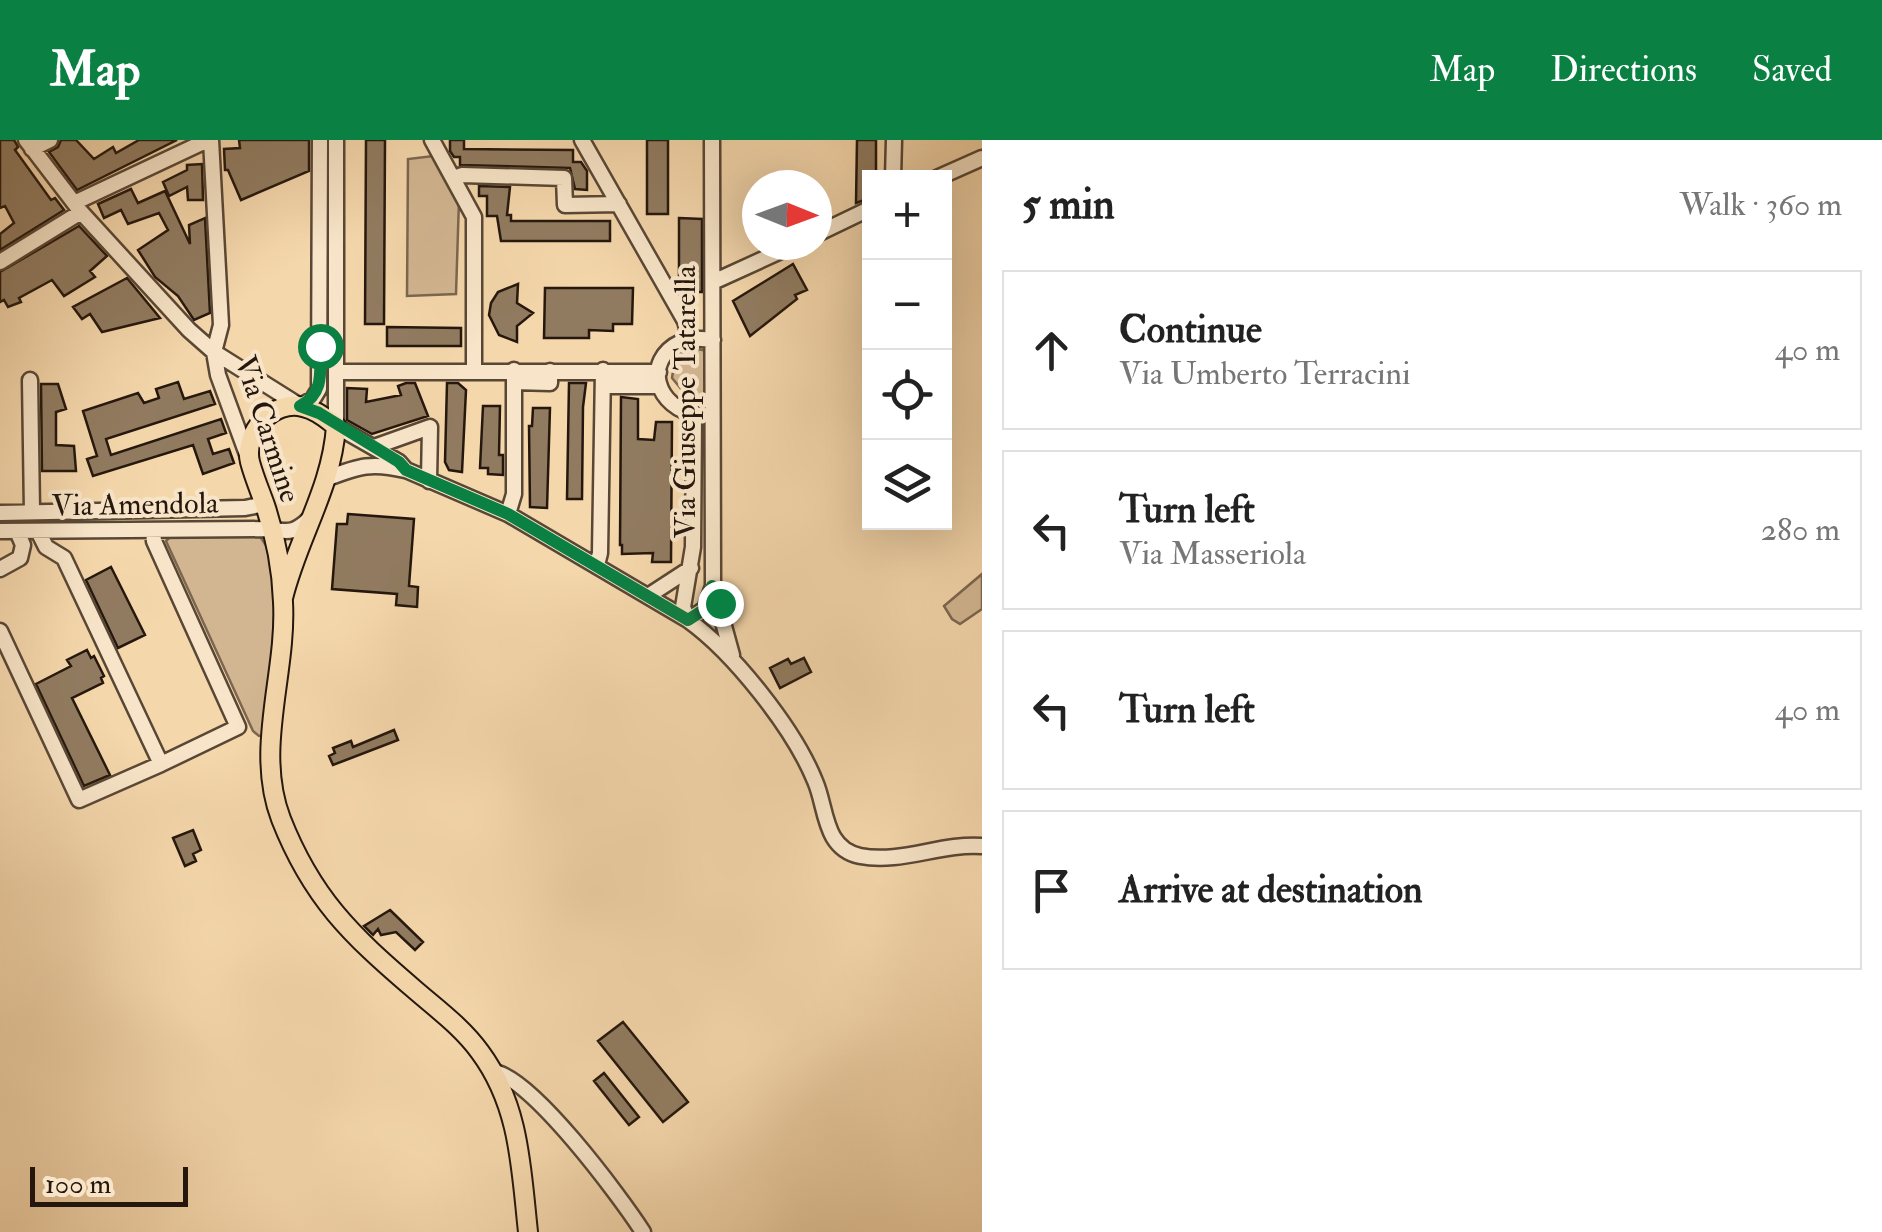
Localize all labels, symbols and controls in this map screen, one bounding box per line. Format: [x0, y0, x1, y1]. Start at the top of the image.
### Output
text: Map [50, 40, 140, 100]
text: Map [1429, 48, 1495, 92]
text: Directions [1550, 48, 1697, 92]
text: Saved [1752, 48, 1832, 92]
north arrow [742, 170, 832, 260]
map controls [862, 170, 952, 530]
button: + [862, 170, 952, 260]
text: 5 min [1022, 179, 1115, 231]
text: Walk · 360 m [1679, 185, 1842, 225]
button: − [862, 260, 952, 350]
street label: Via Giuseppe Tatarella [667, 265, 704, 539]
text: Continue [1119, 306, 1262, 354]
icon: ahead [1024, 323, 1079, 378]
route start [298, 324, 344, 370]
text: 40 m [1775, 330, 1840, 370]
button: locate [862, 350, 952, 440]
street label: Via Carmine [226, 351, 309, 507]
text: Via Umberto Terracini [1119, 354, 1411, 394]
button: layers [862, 440, 952, 530]
street label: Via Amendola [51, 485, 219, 524]
text: Turn left [1119, 486, 1255, 534]
icon: left [1024, 503, 1079, 558]
text: 280 m [1761, 510, 1840, 550]
text: Via Masseriola [1119, 534, 1306, 574]
route end [698, 581, 744, 627]
icon: left [1024, 683, 1079, 738]
text: Turn left [1119, 686, 1255, 734]
text: 40 m [1775, 690, 1840, 730]
icon: arrive [1024, 863, 1079, 918]
text: Arrive at destination [1119, 866, 1423, 914]
scale bar [30, 1162, 188, 1206]
text: 100 m [45, 1167, 111, 1202]

